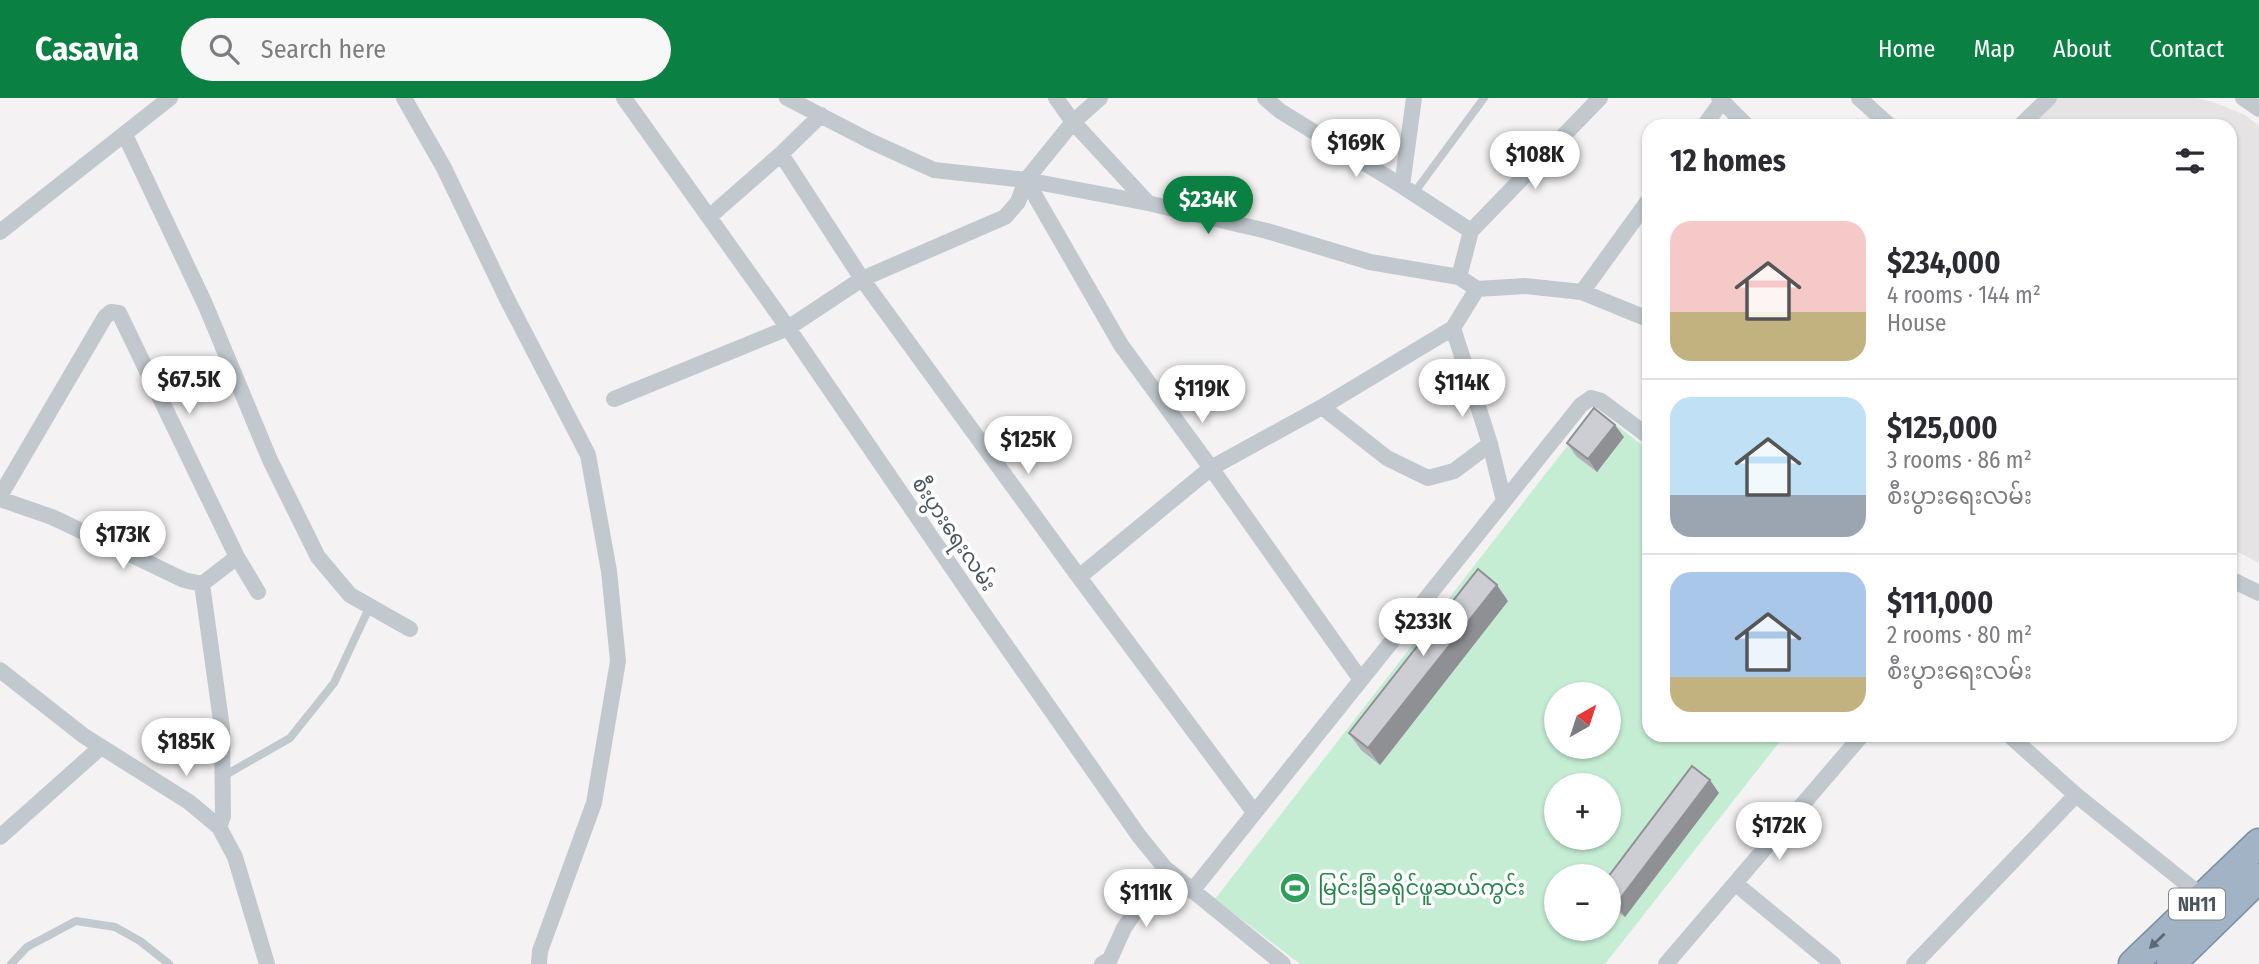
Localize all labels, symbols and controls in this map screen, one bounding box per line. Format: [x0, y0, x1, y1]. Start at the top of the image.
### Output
search box [181, 18, 671, 81]
text: Casavia [35, 29, 139, 69]
icon: search [205, 30, 243, 68]
text: Search here [261, 34, 386, 65]
text: Home [1878, 35, 1935, 63]
text: Map [1973, 35, 2015, 63]
text: About [2053, 35, 2111, 63]
text: Contact [2149, 35, 2224, 63]
pin: $169K [1307, 120, 1405, 179]
text: $169K [1327, 128, 1385, 156]
pin: $108K [1486, 132, 1584, 191]
text: $108K [1506, 140, 1564, 168]
icon: filters [2171, 142, 2209, 180]
text: 12 homes [1670, 143, 1786, 179]
pin: $234K [1159, 176, 1257, 236]
text: $234K [1179, 185, 1237, 213]
text: $234,000 [1887, 245, 2001, 281]
icon: home [1726, 249, 1810, 333]
text: 4 rooms · 144 m² [1887, 281, 2041, 309]
text: House [1887, 309, 1946, 337]
pin: $67.5K [132, 356, 246, 416]
pin: $114K [1413, 360, 1511, 419]
text: $67.5K [157, 365, 221, 393]
pin: $119K [1153, 366, 1251, 425]
text: $114K [1435, 368, 1489, 396]
text: $119K [1175, 374, 1229, 402]
text: $125,000 [1887, 410, 1998, 446]
pin: $125K [979, 416, 1077, 476]
text: $125K [1000, 425, 1056, 453]
icon: home [1726, 425, 1810, 509]
text: 3 rooms · 86 m² [1887, 446, 2032, 474]
street label: စီးပွားရေးလမ်း [903, 470, 1004, 598]
text: စီးပွားရေးလမ်း [1887, 482, 2032, 510]
pin: $173K [74, 512, 172, 571]
text: $173K [96, 520, 150, 548]
text: $111,000 [1887, 585, 1993, 621]
pin: $233K [1374, 598, 1472, 658]
icon: home [1726, 600, 1810, 684]
text: $233K [1395, 607, 1452, 635]
text: 2 rooms · 80 m² [1887, 621, 2032, 649]
text: စီးပွားရေးလမ်း [1887, 657, 2032, 685]
north arrow [1544, 682, 1620, 760]
map controls [1544, 682, 1621, 941]
pin: $185K [137, 718, 235, 778]
text: $185K [157, 727, 215, 755]
button: + [1544, 773, 1621, 850]
pin: $172K [1730, 802, 1828, 862]
text: $172K [1752, 811, 1806, 839]
button: − [1544, 864, 1621, 941]
pin: $111K [1097, 870, 1195, 929]
sports icon: မြင်းခြံခရိုင်ဖူဆယ်ကွင်း [1278, 871, 1312, 905]
place label: မြင်းခြံခရိုင်ဖူဆယ်ကွင်း [1318, 872, 1525, 905]
text: $111K [1120, 878, 1172, 906]
road number: NH11 [2169, 888, 2225, 919]
one-way arrow [2149, 933, 2166, 949]

